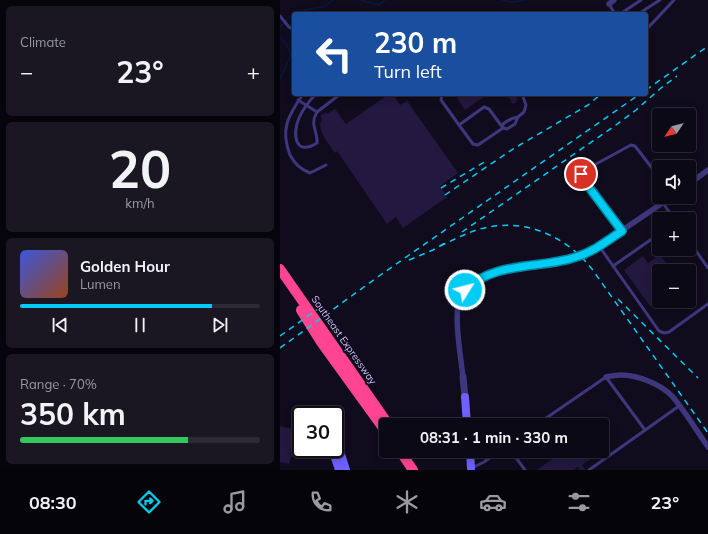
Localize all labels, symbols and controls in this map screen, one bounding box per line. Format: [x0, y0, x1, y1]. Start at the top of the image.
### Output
text: 230 m [374, 25, 457, 60]
icon: left [308, 28, 360, 80]
text: Climate [20, 34, 66, 50]
text: 23° [116, 53, 164, 91]
text: − [20, 58, 33, 86]
text: + [247, 58, 260, 86]
text: Turn left [374, 60, 442, 83]
north arrow [652, 108, 696, 152]
map controls [652, 108, 696, 308]
text: 20 [109, 136, 171, 201]
pin [564, 157, 598, 191]
button: sound [652, 160, 696, 204]
icon: arrive [570, 163, 592, 185]
text: km/h [125, 195, 155, 211]
button: + [652, 212, 696, 256]
text: Golden Hour [80, 257, 170, 276]
button: − [652, 264, 696, 308]
position arrow [444, 269, 486, 311]
text: Lumen [80, 276, 121, 292]
street label: Southeast Expressway [308, 293, 380, 387]
icon: previous [49, 314, 71, 336]
icon: pause [129, 314, 151, 336]
icon: next [209, 314, 231, 336]
text: Range · 70% [20, 376, 97, 392]
text: 350 km [20, 395, 126, 433]
speed limit sign: 30 [292, 406, 344, 458]
text: 08:31 · 1 min · 330 m [420, 428, 568, 447]
icon: directions [135, 488, 163, 516]
icon: music [221, 488, 249, 516]
icon: phone [307, 488, 335, 516]
icon: climate [393, 488, 421, 516]
icon: car [479, 488, 507, 516]
icon: filters [565, 488, 593, 516]
text: 08:30 [29, 491, 77, 514]
text: 23° [651, 491, 679, 514]

